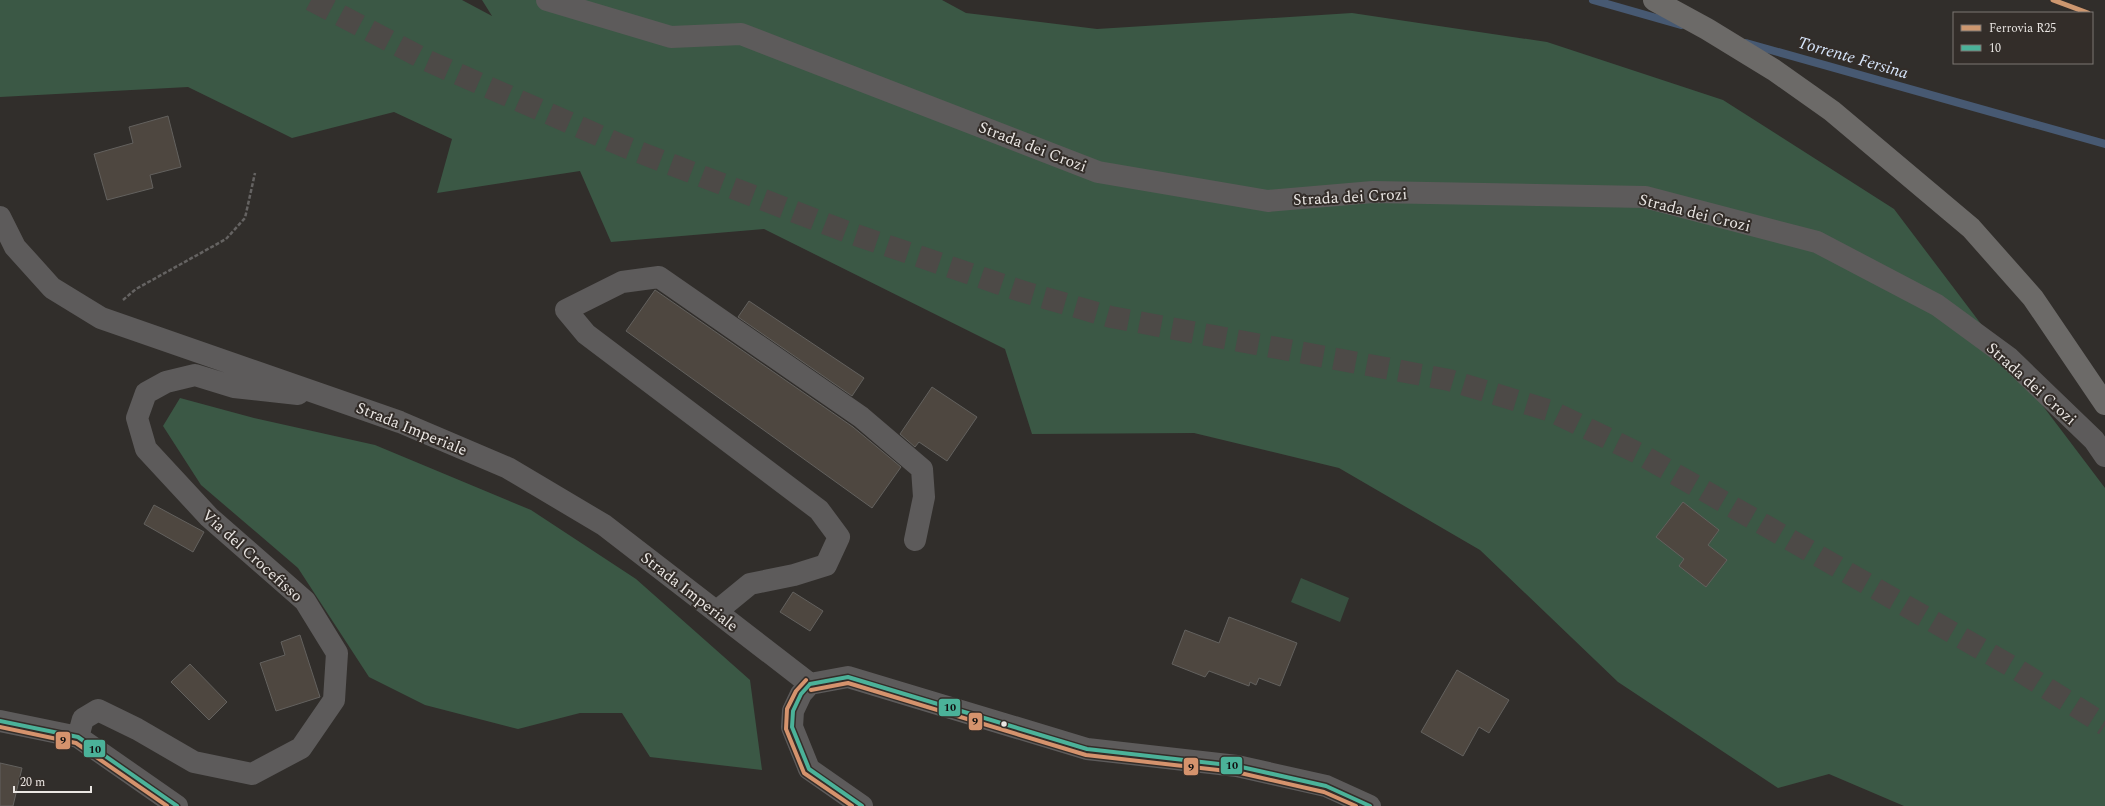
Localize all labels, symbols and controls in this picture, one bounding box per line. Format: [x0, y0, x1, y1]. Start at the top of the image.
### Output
legend [1953, 12, 2093, 64]
text: Ferrovia R25 [1989, 19, 2056, 38]
water label: Torrente Fersina [1794, 30, 1912, 86]
text: 10 [1989, 39, 2001, 58]
street label: Strada dei Crozi [975, 115, 1090, 179]
street label: Strada dei Crozi [1292, 182, 1408, 212]
street label: Strada dei Crozi [1636, 187, 1753, 238]
street label: Strada dei Crozi [1981, 337, 2082, 431]
street label: Strada Imperiale [352, 396, 471, 462]
street label: Via del Crocefisso [196, 504, 308, 608]
street label: Strada Imperiale [635, 546, 743, 638]
line badge: 10 [938, 698, 961, 717]
text: 10 [944, 699, 956, 716]
line badge: 9 [968, 712, 983, 731]
text: 9 [972, 713, 978, 730]
unlabelled marker [999, 719, 1009, 729]
line badge: 9 [55, 731, 71, 750]
text: 9 [60, 732, 66, 749]
line badge: 10 [83, 739, 106, 758]
text: 10 [89, 741, 101, 758]
line badge: 10 [1220, 756, 1243, 775]
line badge: 9 [1183, 757, 1199, 776]
text: 10 [1226, 757, 1238, 774]
text: 9 [1188, 759, 1194, 776]
scale bar [14, 768, 91, 794]
text: 20 m [20, 773, 45, 792]

